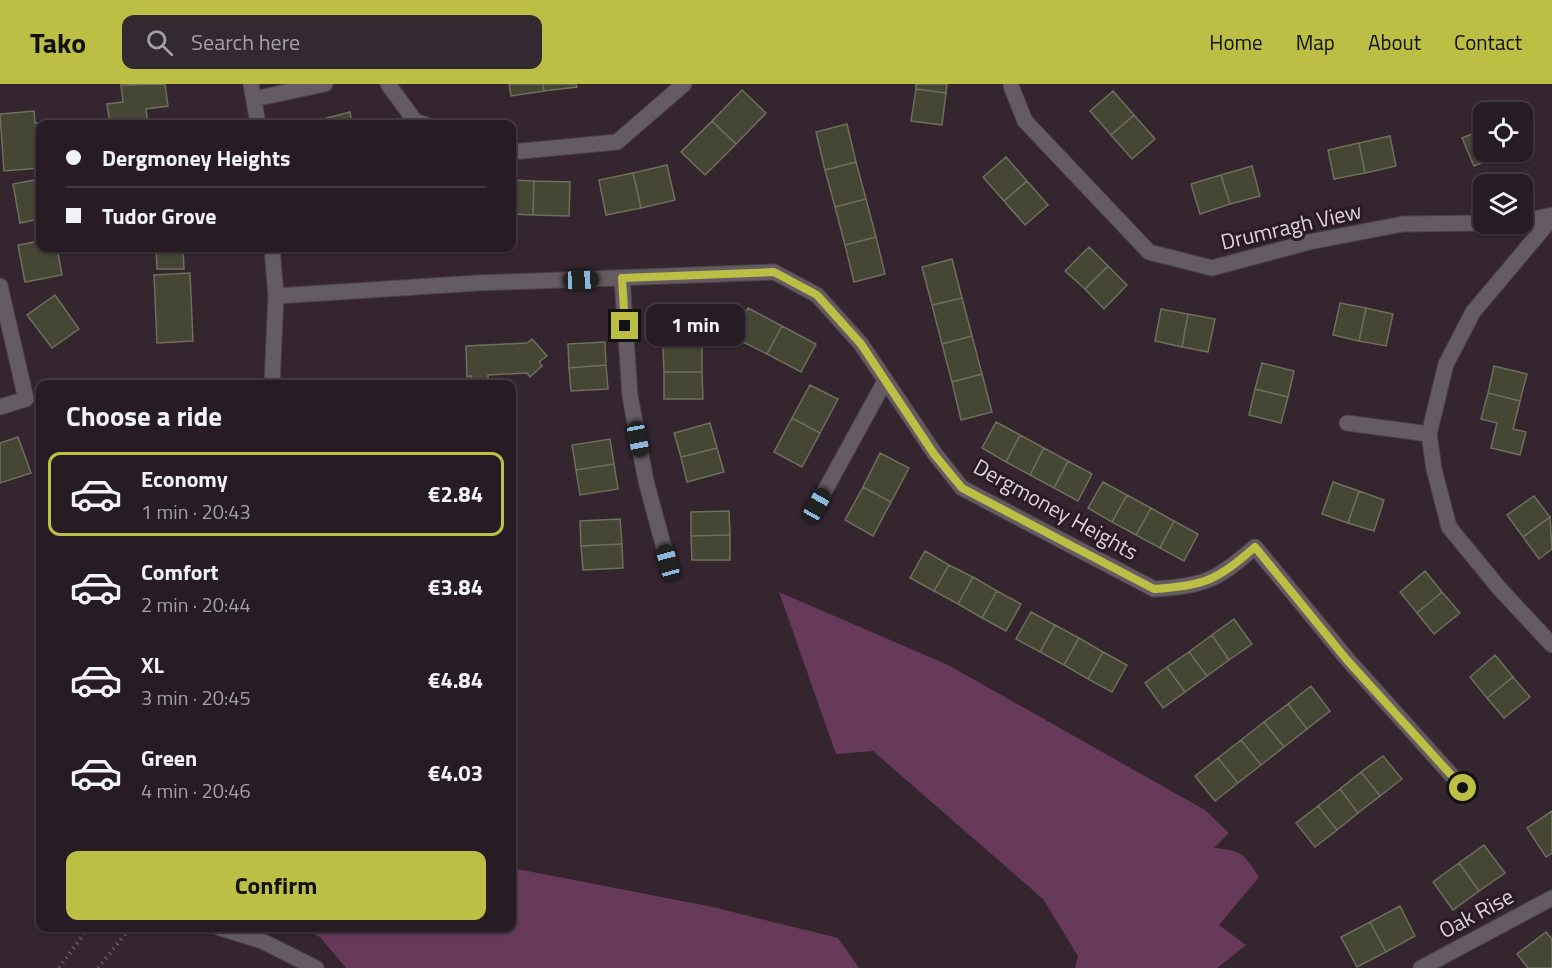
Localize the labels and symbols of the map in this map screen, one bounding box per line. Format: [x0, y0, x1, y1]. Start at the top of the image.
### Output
street label: Drumragh View [1217, 193, 1365, 259]
car [563, 270, 599, 290]
callout: 1 min [646, 305, 745, 347]
route end [611, 312, 638, 339]
car [626, 420, 650, 458]
street label: Dergmoney Heights [967, 450, 1145, 568]
car [800, 485, 834, 525]
car [655, 542, 681, 582]
route start [1449, 774, 1476, 801]
street label: Oak Rise [1432, 879, 1520, 947]

